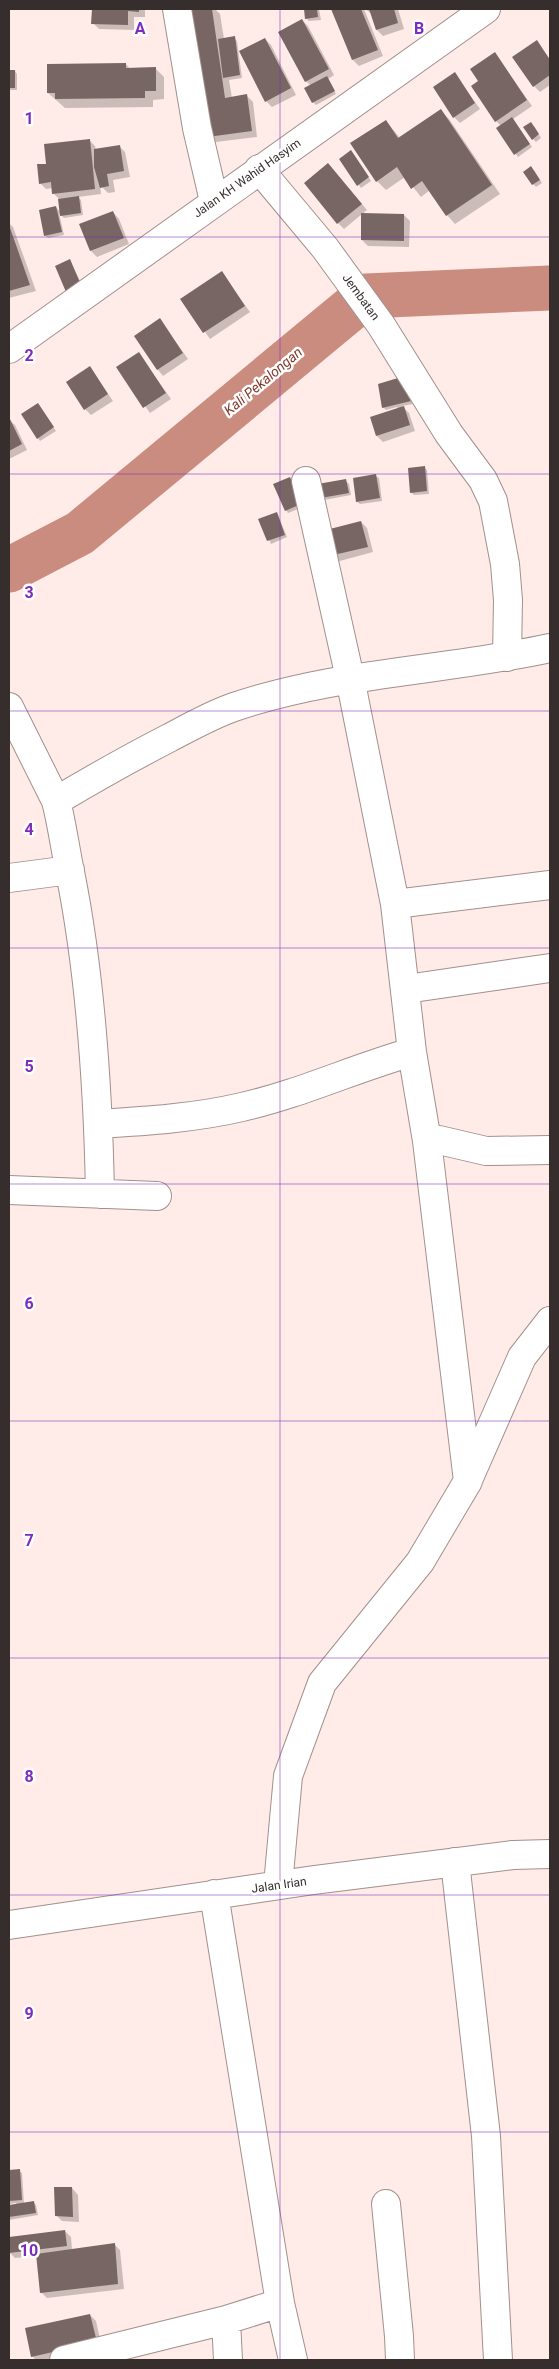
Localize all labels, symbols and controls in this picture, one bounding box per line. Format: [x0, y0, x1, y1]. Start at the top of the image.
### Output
text: A [135, 19, 146, 38]
text: B [414, 19, 424, 38]
text: 1 [24, 109, 34, 128]
street label: Jalan KH Wahid Hasyim [191, 136, 303, 220]
street label: Jembatan [340, 271, 382, 323]
water label: Kali Pekalongan [221, 344, 305, 418]
text: 2 [24, 346, 34, 365]
text: 3 [24, 583, 34, 602]
text: 4 [24, 820, 34, 839]
text: 5 [24, 1057, 34, 1076]
text: 6 [24, 1294, 34, 1313]
text: 7 [24, 1531, 34, 1550]
text: 8 [24, 1767, 34, 1786]
street label: Jalan Irian [250, 1874, 308, 1896]
text: 9 [24, 2004, 34, 2023]
text: 10 [20, 2241, 38, 2260]

